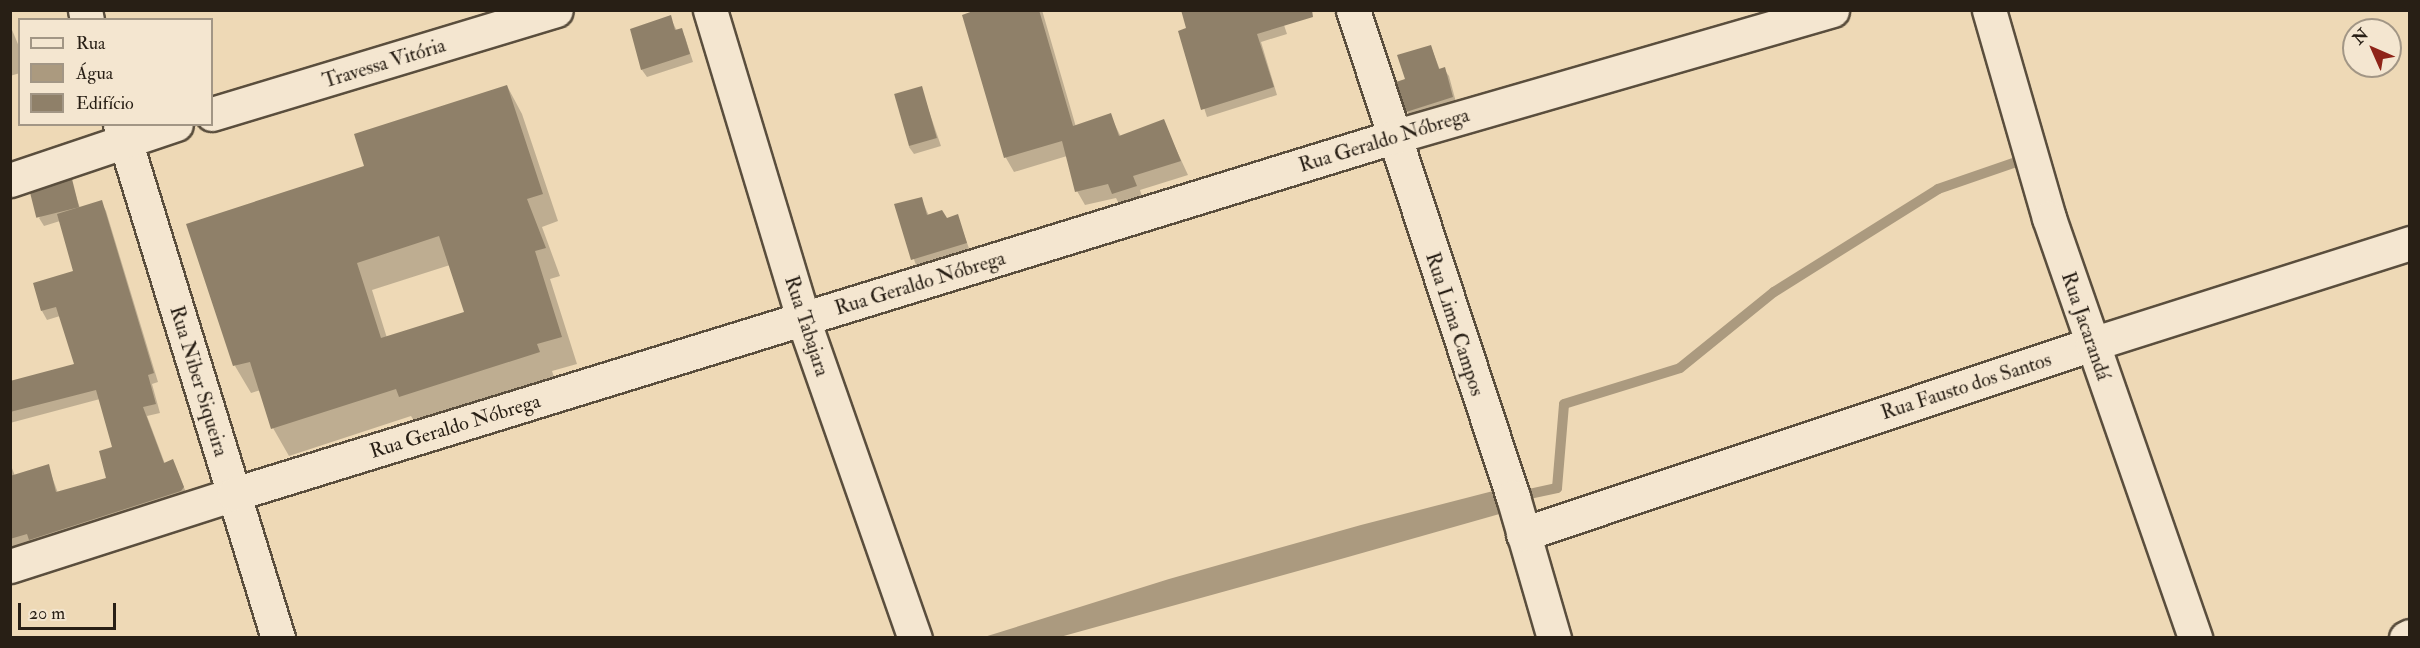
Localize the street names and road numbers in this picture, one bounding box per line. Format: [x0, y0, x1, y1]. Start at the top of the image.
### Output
street label: Travessa Vitória [320, 33, 448, 93]
street label: Rua Geraldo Nóbrega [1296, 103, 1472, 177]
street label: Rua Geraldo Nóbrega [832, 246, 1008, 320]
street label: Rua Lima Campos [1420, 249, 1490, 399]
street label: Rua Jacarandá [2056, 269, 2116, 383]
street label: Rua Tabajara [779, 273, 835, 379]
street label: Rua Niber Siqueira [165, 303, 233, 459]
street label: Rua Fausto dos Santos [1878, 347, 2054, 425]
street label: Rua Geraldo Nóbrega [367, 389, 543, 463]

